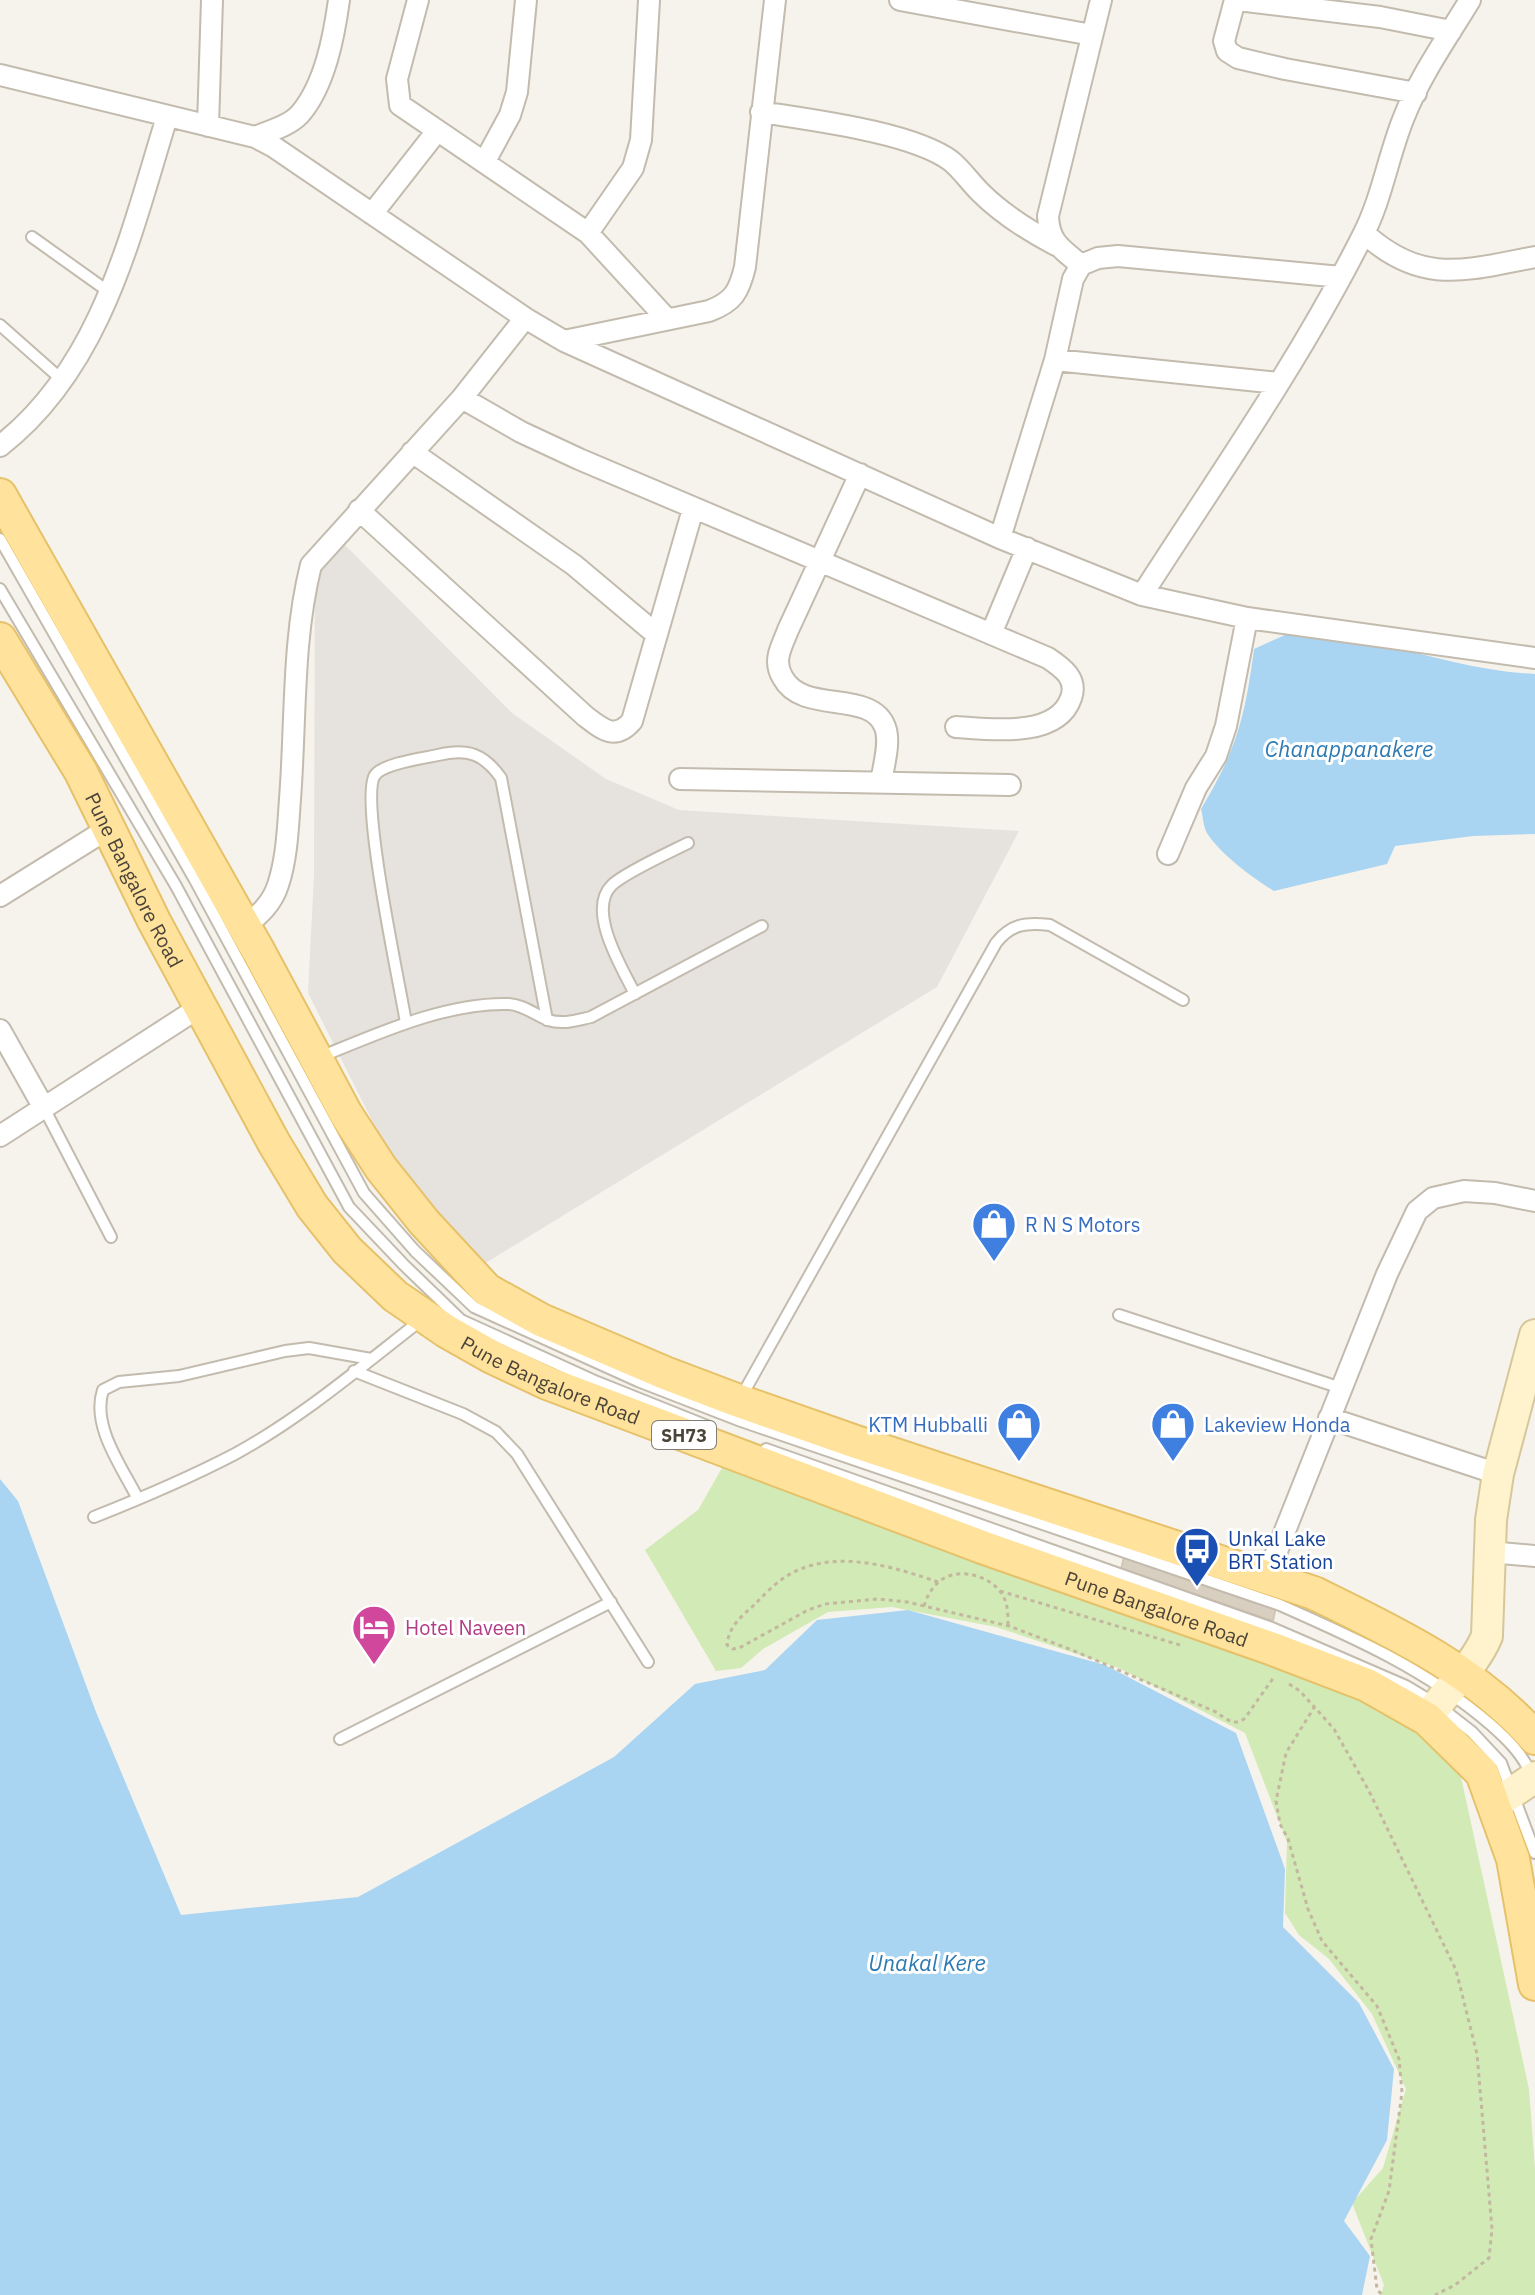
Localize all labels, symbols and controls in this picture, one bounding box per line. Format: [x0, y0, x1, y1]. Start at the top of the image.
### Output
water label: Chanappanakere [1265, 734, 1433, 763]
street label: Pune Bangalore Road [79, 788, 190, 972]
shop icon: R N S Motors [970, 1200, 1018, 1263]
place label: R N S Motors [1025, 1211, 1140, 1238]
street label: Pune Bangalore Road [456, 1329, 644, 1430]
shop icon: KTM Hubballi [995, 1400, 1043, 1463]
shop icon: Lakeview Honda [1149, 1400, 1197, 1463]
place label: KTM Hubballi [868, 1411, 988, 1438]
place label: Lakeview Honda [1204, 1411, 1351, 1438]
road number: SH73 [652, 1421, 716, 1449]
bus stop icon: Unkal Lake BRT Station [1173, 1525, 1221, 1588]
place label: Unkal Lake BRT Station [1228, 1525, 1333, 1575]
street label: Pune Bangalore Road [1062, 1564, 1252, 1653]
hotel icon: Hotel Naveen [350, 1603, 398, 1666]
place label: Hotel Naveen [405, 1614, 526, 1641]
water label: Unakal Kere [868, 1948, 986, 1977]

